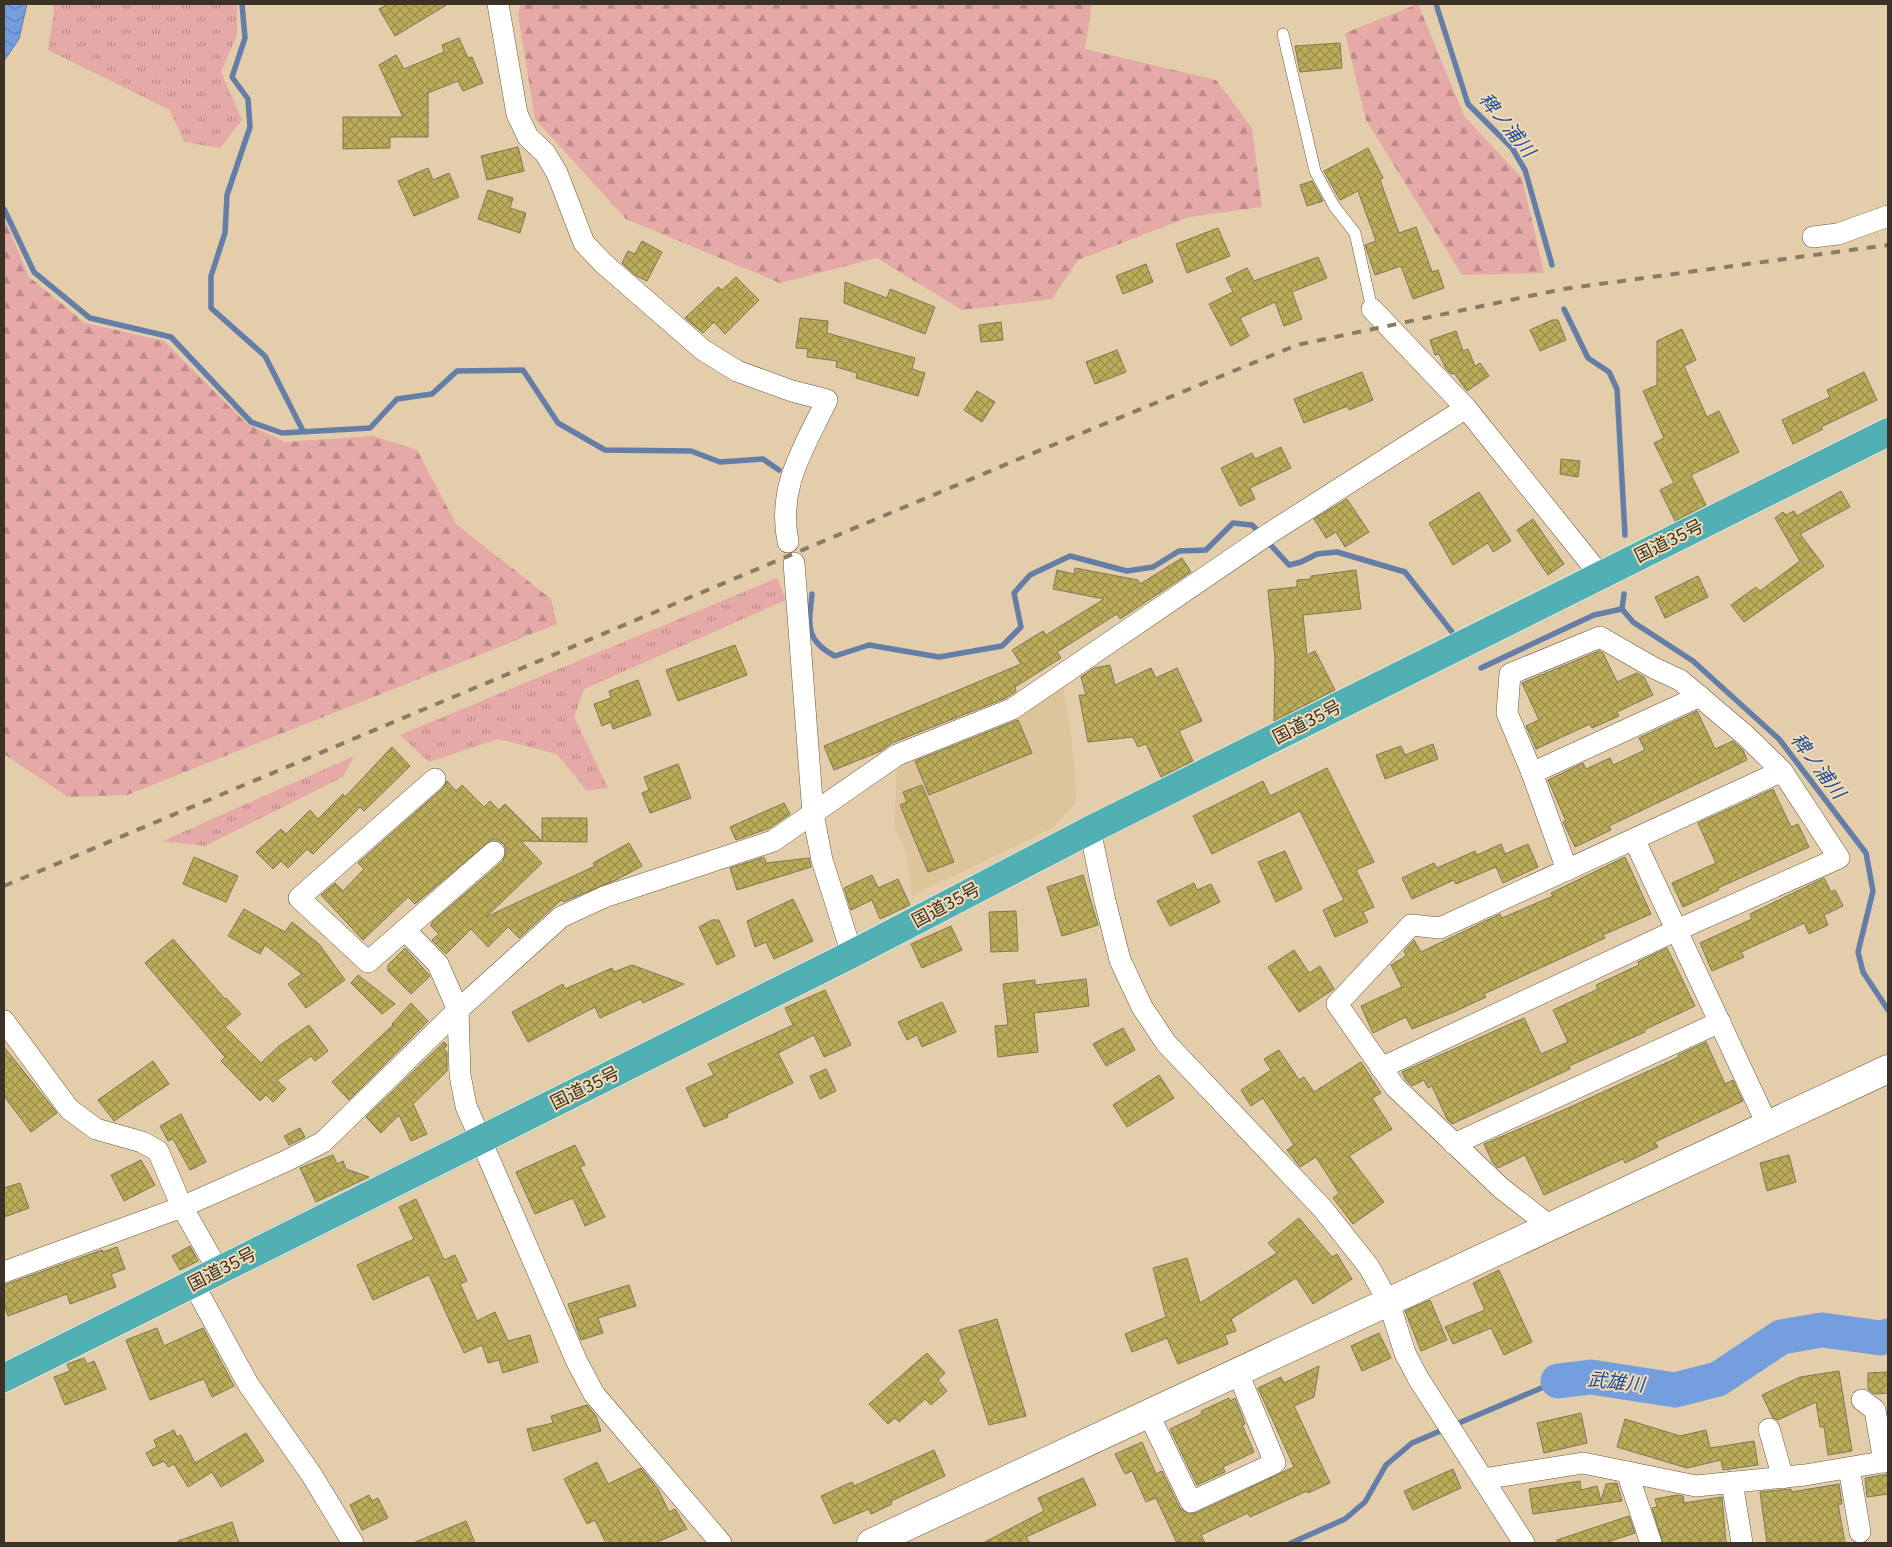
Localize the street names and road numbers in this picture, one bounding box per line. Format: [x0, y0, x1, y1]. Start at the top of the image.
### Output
street label: 国道35号 [1631, 515, 1707, 567]
street label: 国道35号 [1269, 695, 1345, 749]
street label: 国道35号 [908, 878, 984, 932]
street label: 国道35号 [547, 1062, 623, 1114]
street label: 国道35号 [184, 1242, 260, 1296]

